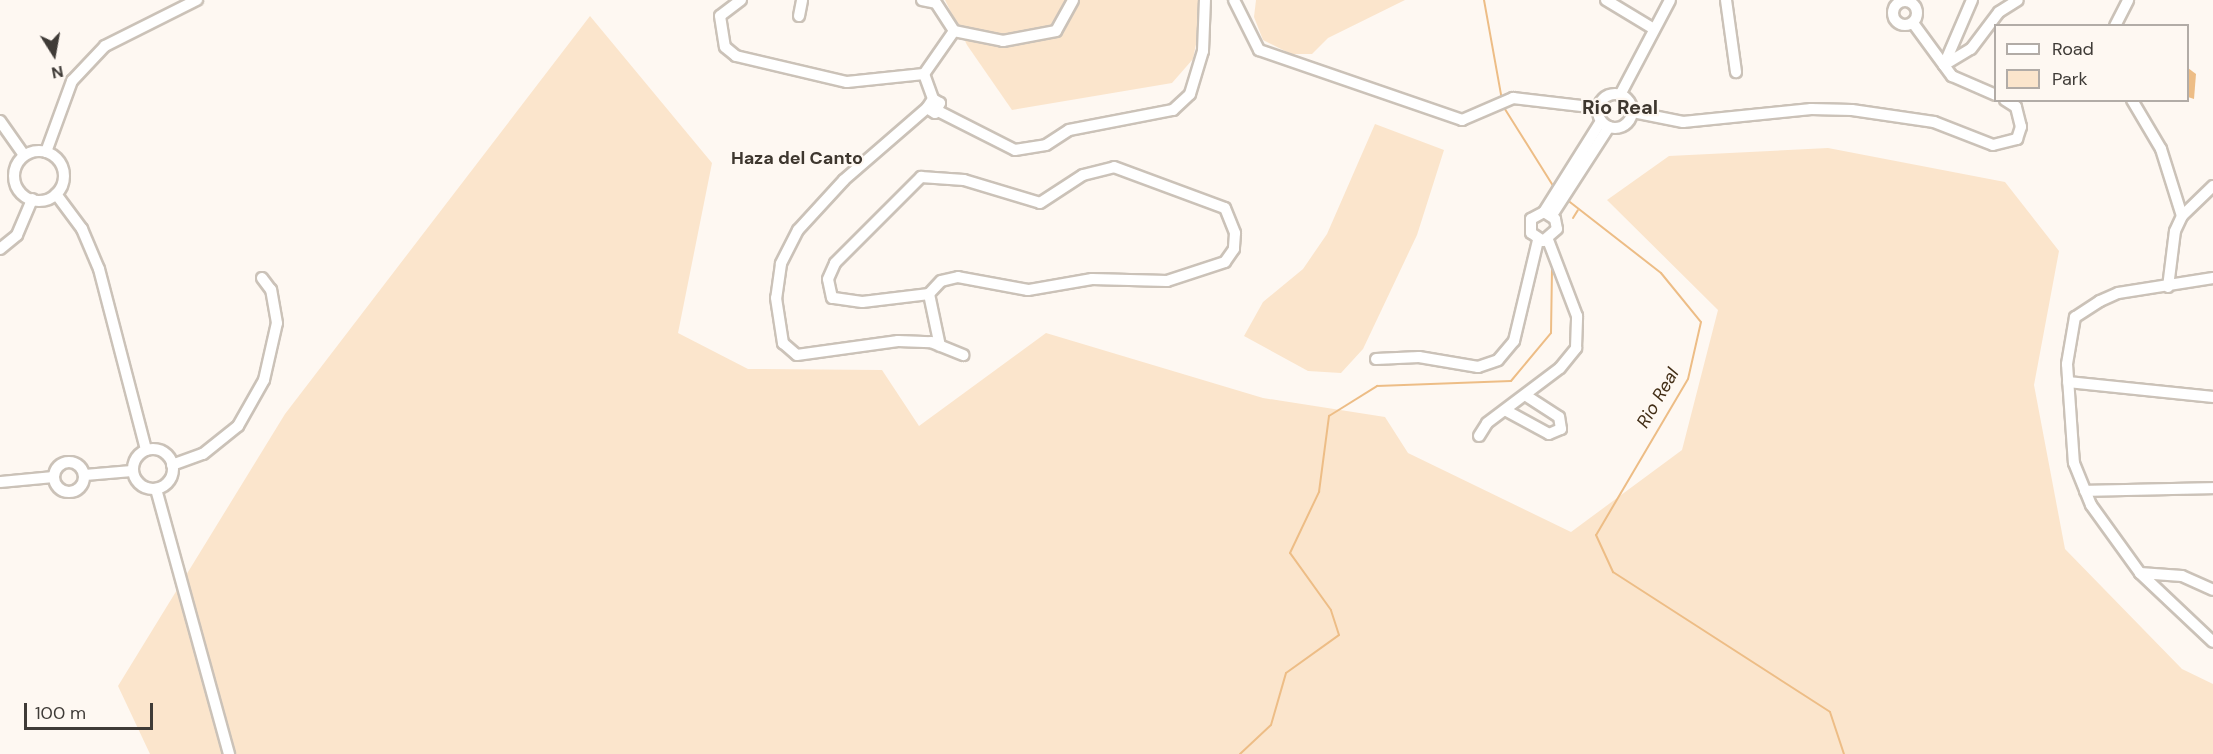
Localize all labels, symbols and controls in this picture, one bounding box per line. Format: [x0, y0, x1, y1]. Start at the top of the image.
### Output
north arrow [24, 24, 84, 84]
legend [1994, 24, 2189, 102]
text: Road [2052, 37, 2094, 61]
text: N [50, 61, 65, 84]
text: Park [2052, 67, 2088, 91]
district label: Rio Real [1582, 95, 1658, 119]
district label: Haza del Canto [731, 147, 863, 169]
water label: Rio Real [1632, 364, 1684, 432]
scale bar [27, 691, 156, 729]
text: 100 m [35, 701, 86, 725]

